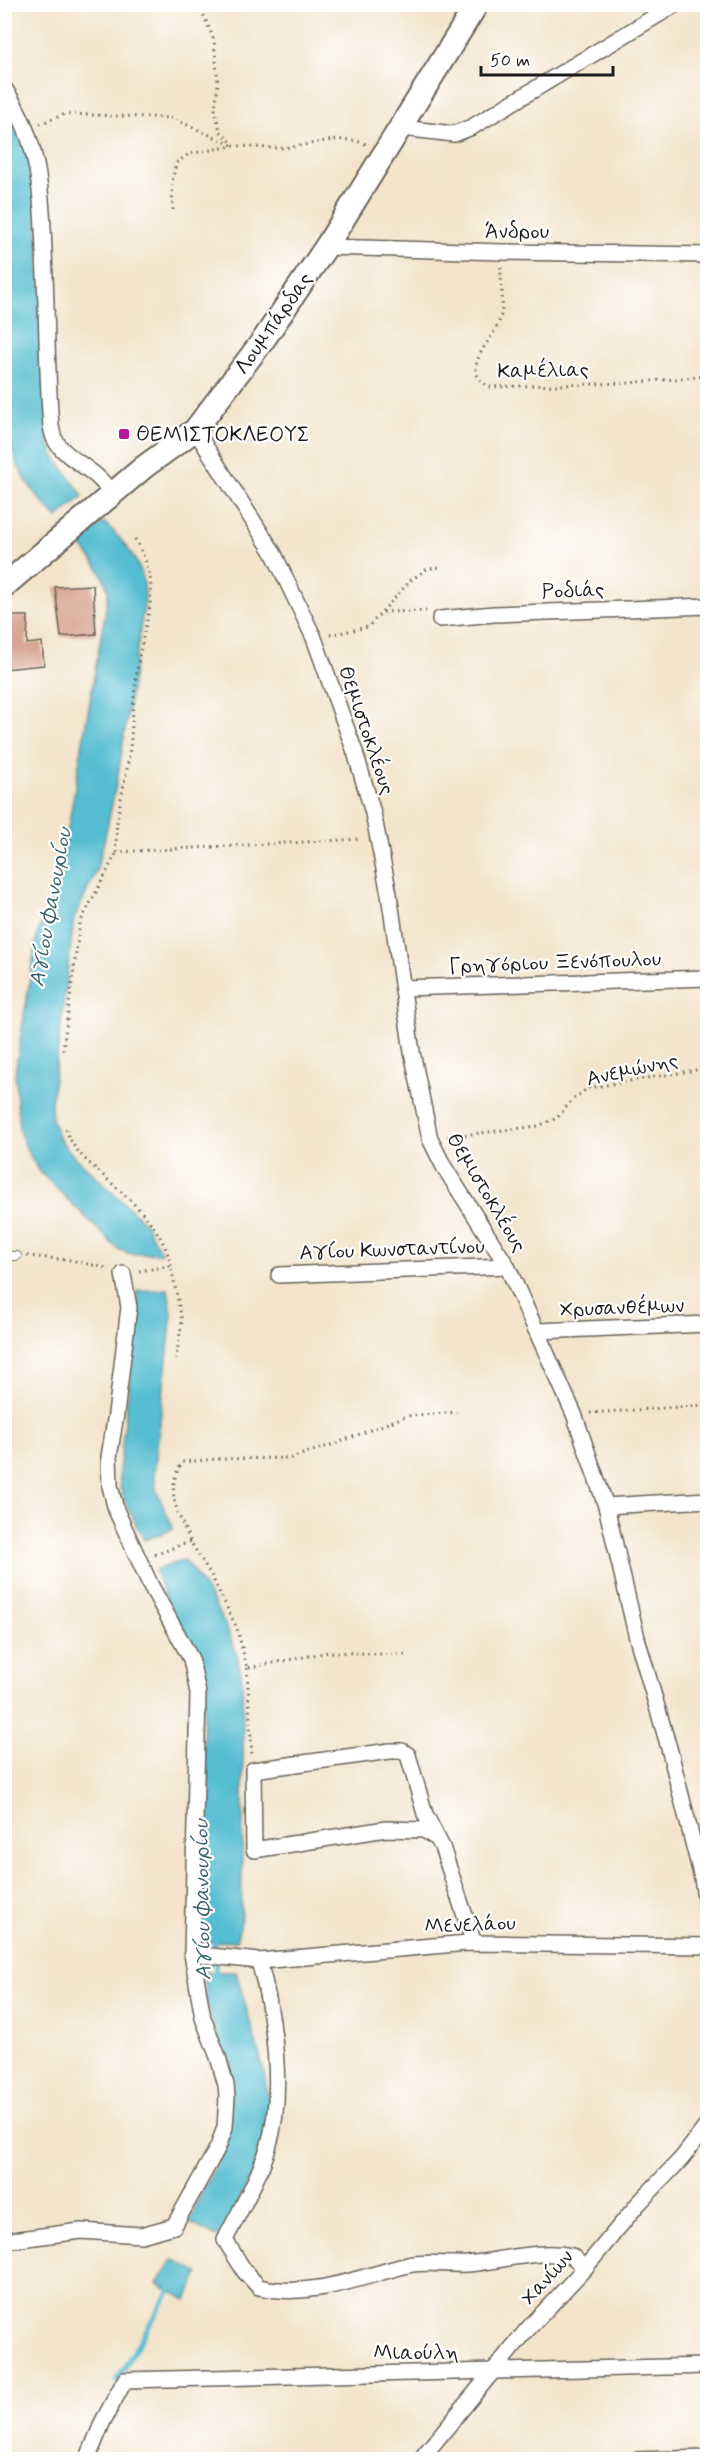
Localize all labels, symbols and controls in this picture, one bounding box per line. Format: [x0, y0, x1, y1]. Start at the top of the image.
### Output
scale bar [481, 39, 613, 77]
text: 50 m [490, 49, 530, 73]
street label: Άνδρου [485, 218, 549, 246]
street label: Λουμπάρδας [228, 267, 319, 380]
street label: Καμέλιας [497, 355, 589, 386]
place label: ΘΕΜΙΣΤΟΚΛΕΟΥΣ [136, 421, 310, 449]
marker: ΘΕΜΙΣΤΟΚΛΕΟΥΣ [117, 427, 131, 441]
street label: Ροδιάς [541, 576, 605, 606]
street label: Θεμιστοκλέους [331, 662, 402, 798]
water label: Αγίου Φανουρίου [23, 824, 79, 989]
street label: Γρηγόριου Ξενόπουλου [448, 945, 662, 981]
street label: Ανεμώνης [584, 1047, 681, 1093]
street label: Θεμιστοκλέους [439, 1127, 534, 1257]
street label: Αγίου Κωνσταντίνου [299, 1233, 485, 1267]
street label: Χρυσανθέμων [559, 1291, 685, 1324]
water label: Αγίου Φανουρίου [188, 1817, 218, 1981]
street label: Μενελάου [424, 1909, 516, 1941]
street label: Χανίων [515, 2244, 580, 2312]
street label: Μιαούλη [373, 2339, 459, 2367]

